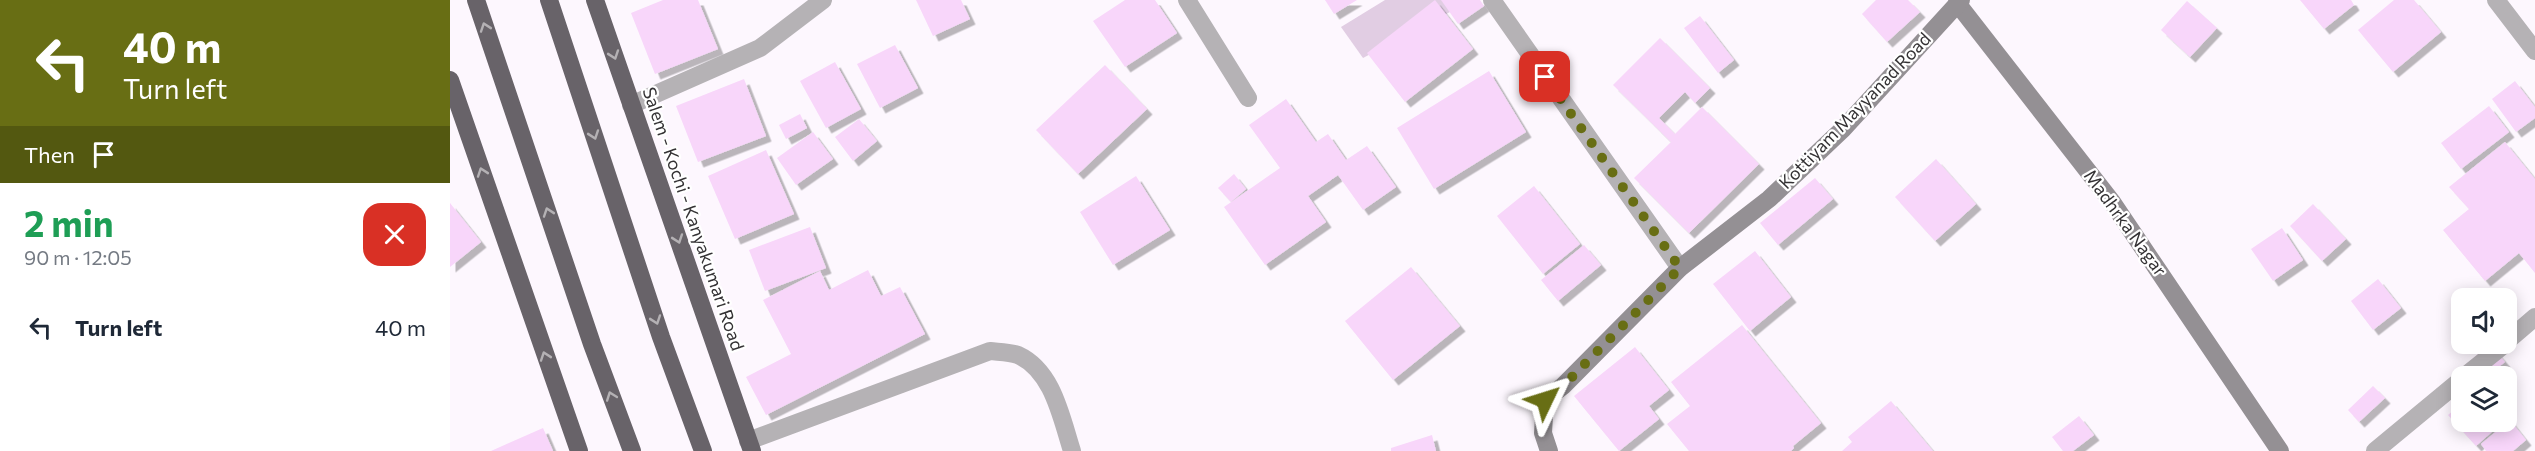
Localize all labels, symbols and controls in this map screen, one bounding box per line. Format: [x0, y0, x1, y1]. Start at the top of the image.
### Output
text: 40 m [123, 20, 221, 72]
one-way arrow [480, 22, 493, 33]
icon: left [24, 24, 102, 102]
street label: Kottiyam Mayyanad Road [1774, 28, 1935, 193]
one-way arrow [606, 49, 619, 60]
pin [1519, 51, 1570, 102]
icon: arrive [1528, 60, 1561, 93]
text: Turn left [123, 72, 227, 105]
street label: Salem - Kochi - Kanyakumari Road [638, 84, 749, 353]
one-way arrow [587, 129, 599, 140]
icon: arrive [87, 138, 120, 171]
text: Then [24, 141, 75, 168]
street label: Madhrka Nagar [2080, 165, 2172, 280]
one-way arrow [476, 167, 489, 178]
text: 2 min [24, 200, 114, 244]
button: close [363, 203, 426, 266]
one-way arrow [542, 207, 555, 218]
one-way arrow [671, 233, 684, 244]
text: 90 m · 12:05 [24, 245, 132, 269]
map controls [2451, 288, 2517, 432]
button: sound [2451, 288, 2517, 354]
icon: left [24, 311, 57, 344]
text: Turn left [75, 314, 162, 341]
text: 40 m [375, 314, 426, 341]
one-way arrow [648, 314, 661, 325]
one-way arrow [540, 351, 553, 362]
button: layers [2451, 366, 2517, 432]
position arrow [1513, 368, 1577, 432]
one-way arrow [606, 391, 619, 402]

